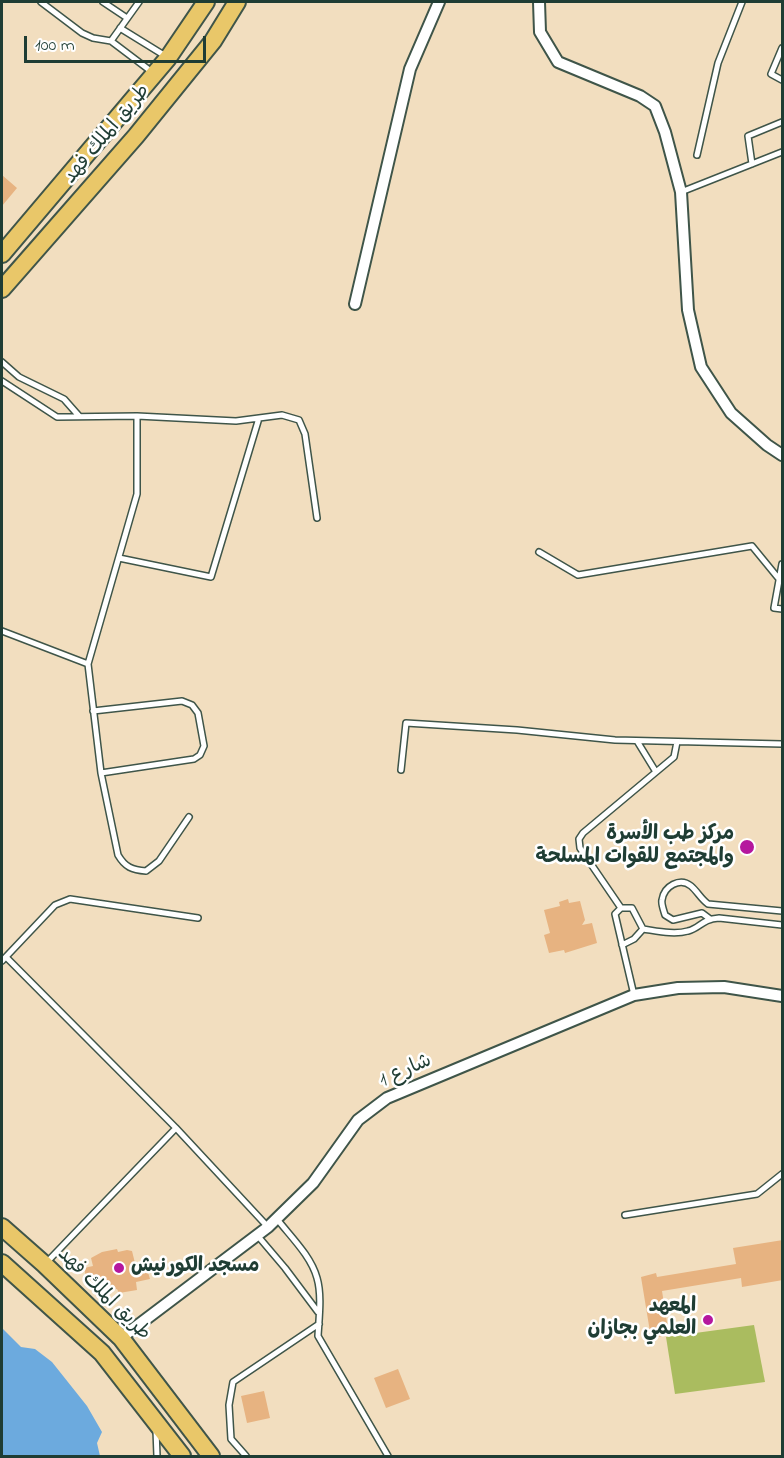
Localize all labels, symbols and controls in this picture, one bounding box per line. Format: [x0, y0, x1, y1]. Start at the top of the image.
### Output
scale bar [27, 24, 208, 62]
text: 100 m [35, 33, 75, 59]
street label: طريق الملك فهد [60, 81, 156, 189]
place label: مركز طب الأسرة والمجتمع للقوات المسلحة [536, 824, 734, 871]
marker: مركز طب الأسرة والمجتمع للقوات المسلحة [738, 838, 756, 856]
street label: شارع 1 [376, 1050, 436, 1094]
street label: طريق الملك فهد [51, 1243, 155, 1347]
place label: مسجد الكورنيش [131, 1256, 259, 1280]
marker: مسجد الكورنيش [112, 1261, 126, 1275]
place label: المعهد العلمي بجازان [588, 1296, 696, 1343]
marker: المعهد العلمي بجازان [701, 1313, 715, 1327]

